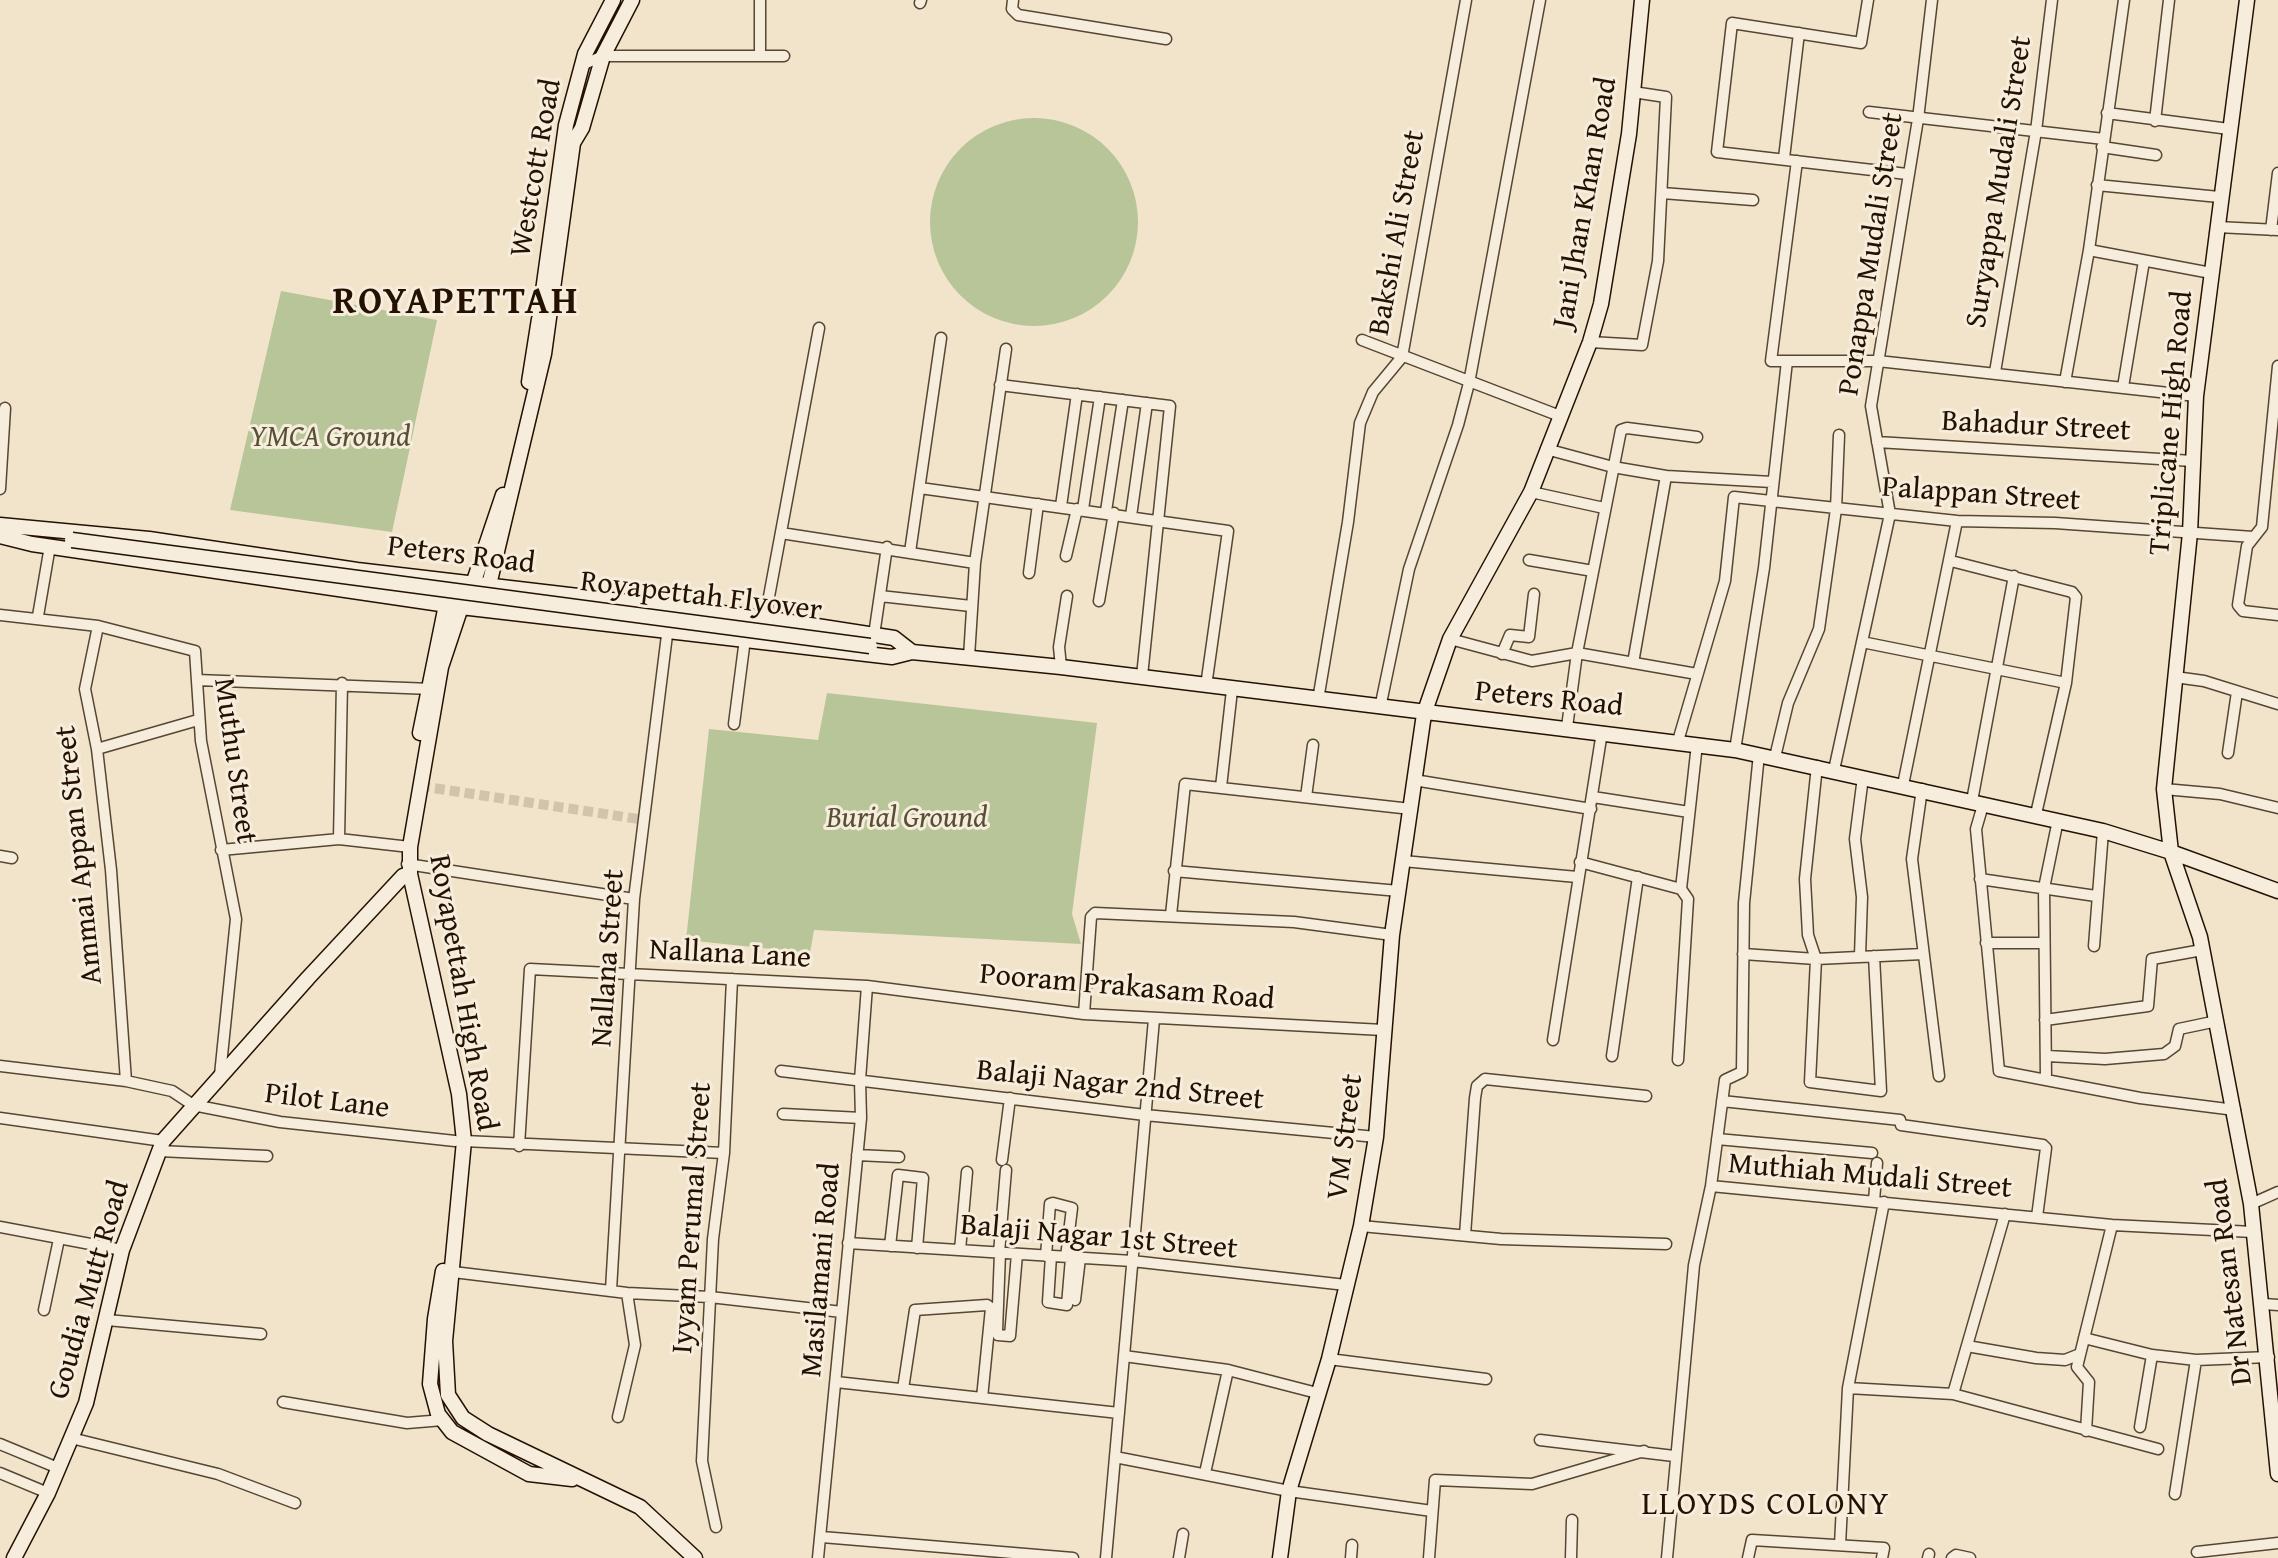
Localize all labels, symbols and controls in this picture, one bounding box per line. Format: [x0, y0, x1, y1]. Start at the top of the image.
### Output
street label: Suryappa Mudali Street [1959, 33, 2041, 331]
street label: Jani Jhan Khan Road [1546, 75, 1626, 331]
street label: Westcott Road [504, 76, 570, 260]
street label: Ponappa Mudali Street [1832, 110, 1912, 398]
street label: Bakshi Ali Street [1362, 128, 1434, 338]
district label: ROYAPETTAH [333, 280, 579, 326]
street label: Triplicane High Road [2143, 289, 2201, 557]
street label: Bahadur Street [1941, 404, 2131, 450]
park label: YMCA Ground [249, 420, 411, 456]
street label: Palappan Street [1881, 470, 2081, 520]
street label: Peters Road [385, 529, 537, 583]
street label: Royapettah Flyover [578, 564, 824, 630]
street label: Peters Road [1473, 674, 1625, 726]
street label: Muthu Street [205, 676, 263, 846]
street label: Ammai Appan Street [48, 724, 112, 986]
park label: Burial Ground [826, 801, 988, 837]
street label: Royapettah High Road [420, 852, 504, 1134]
street label: Nallana Street [585, 868, 633, 1048]
street label: Nallana Lane [648, 933, 812, 977]
street label: Pooram Prakasam Road [978, 957, 1276, 1019]
street label: Balaji Nagar 2nd Street [975, 1053, 1265, 1119]
street label: VM Street [1320, 1072, 1372, 1202]
street label: Pilot Lane [263, 1077, 391, 1127]
street label: Iyyam Perumal Street [666, 1081, 720, 1355]
street label: Muthiah Mudali Street [1727, 1147, 2013, 1207]
street label: Masilamani Road [795, 1161, 849, 1379]
street label: Goudia Mutt Road [42, 1177, 138, 1403]
street label: Dr Natesan Road [2200, 1177, 2262, 1387]
street label: Balaji Nagar 1st Street [959, 1208, 1239, 1268]
district label: LLOYDS COLONY [1641, 1487, 1891, 1525]

